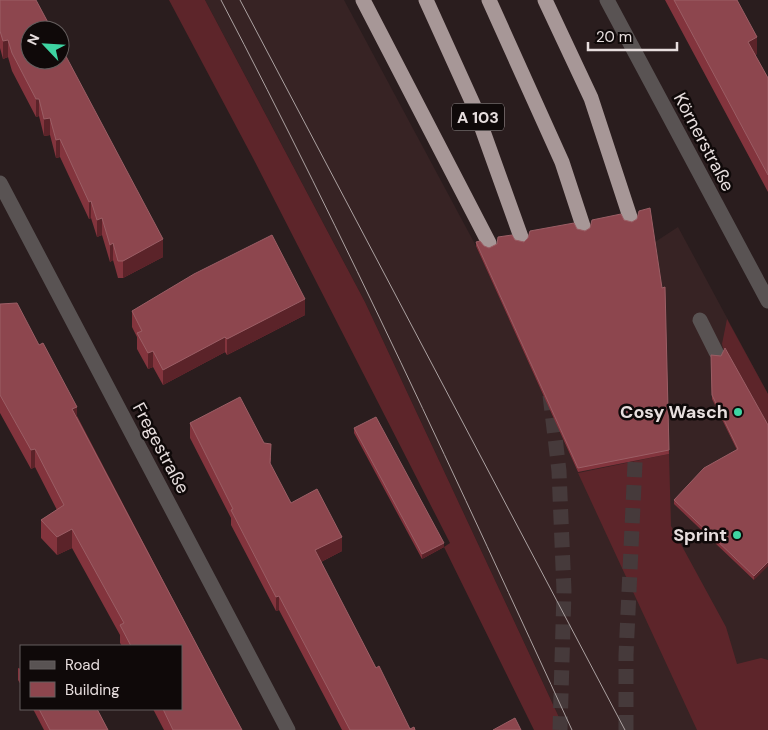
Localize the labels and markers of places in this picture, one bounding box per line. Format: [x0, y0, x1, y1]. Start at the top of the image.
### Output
place label: Cosy Wasch [620, 400, 728, 424]
marker: Cosy Wasch [732, 406, 744, 418]
place label: Sprint [673, 523, 727, 547]
marker: Sprint [731, 529, 743, 541]

